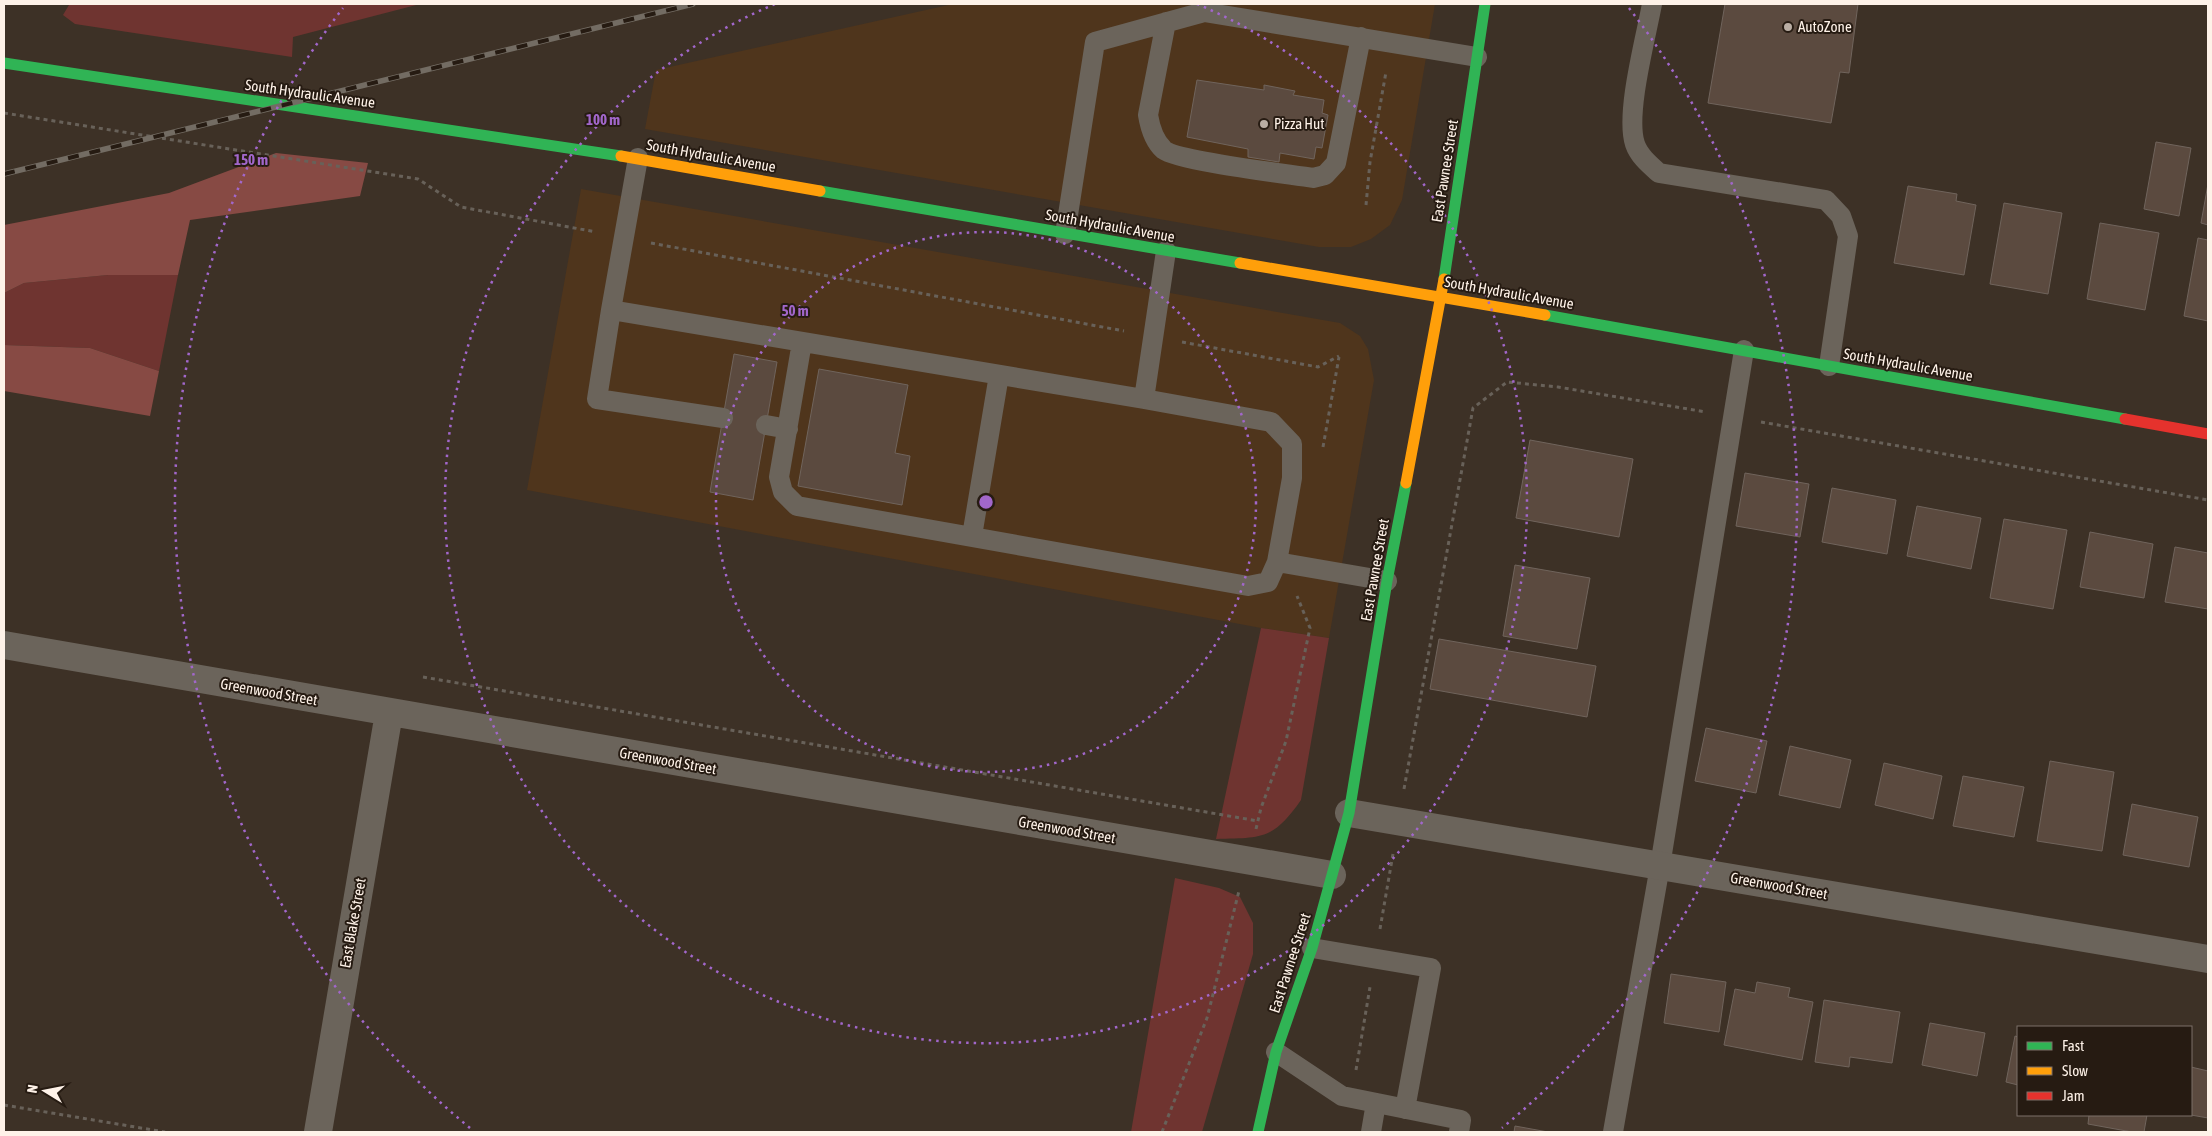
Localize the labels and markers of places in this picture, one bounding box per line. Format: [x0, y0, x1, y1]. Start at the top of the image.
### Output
place label: AutoZone [1798, 18, 1852, 35]
marker: AutoZone [1782, 21, 1794, 33]
place label: Pizza Hut [1274, 115, 1325, 132]
marker: Pizza Hut [1258, 118, 1270, 130]
centre of rings [977, 493, 995, 511]

